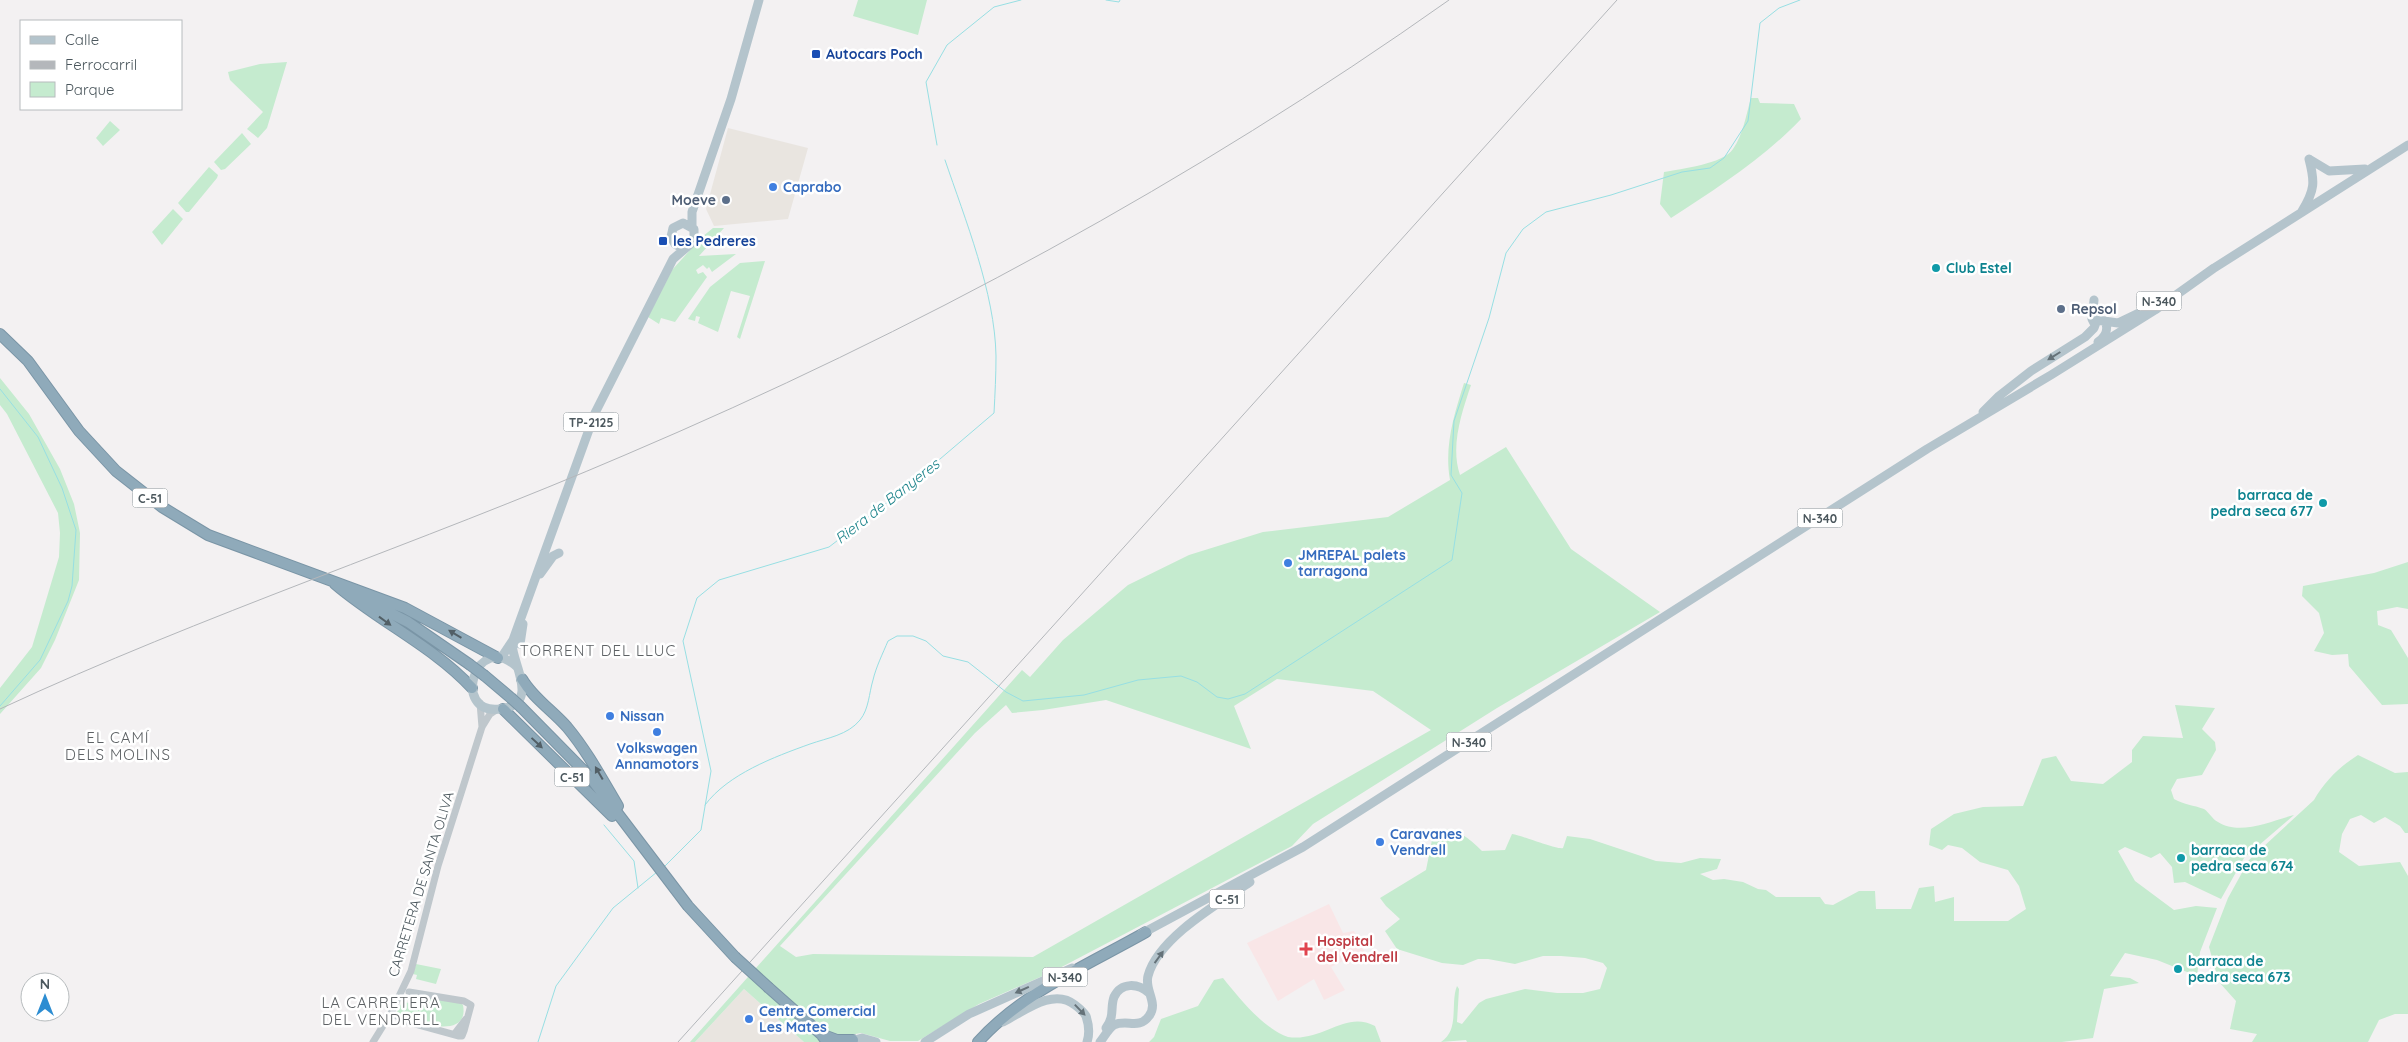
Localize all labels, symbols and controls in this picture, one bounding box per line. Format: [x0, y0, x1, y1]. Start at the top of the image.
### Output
legend [20, 20, 182, 110]
text: Calle [65, 30, 99, 49]
place label: Autocars Poch [826, 45, 923, 63]
marker: Autocars Poch [810, 48, 822, 60]
text: Ferrocarril [65, 55, 137, 74]
text: Parque [65, 80, 115, 99]
place label: Caprabo [783, 178, 842, 196]
marker: Caprabo [767, 181, 779, 193]
place label: Moeve [672, 191, 716, 209]
marker: Moeve [720, 194, 732, 206]
place label: les Pedreres [673, 232, 756, 250]
marker: les Pedreres [657, 235, 669, 247]
place label: Club Estel [1946, 259, 2012, 277]
marker: Club Estel [1930, 262, 1942, 274]
road number: N-340 [2136, 292, 2182, 310]
place label: Repsol [2071, 300, 2117, 318]
marker: Repsol [2055, 303, 2067, 315]
one-way arrow [2048, 352, 2061, 361]
road number: TP-2125 [564, 412, 618, 432]
water label: Riera de Banyeres [831, 454, 944, 548]
place label: barraca de pedra seca 677 [2210, 486, 2313, 520]
road number: C-51 [132, 488, 168, 508]
marker: barraca de pedra seca 677 [2317, 497, 2329, 509]
road number: N-340 [1798, 508, 1842, 528]
place label: JMREPAL palets tarragona [1298, 546, 1406, 580]
marker: JMREPAL palets tarragona [1282, 557, 1294, 569]
one-way arrow [378, 616, 392, 626]
one-way arrow [449, 630, 462, 639]
district label: TORRENT DEL LLUC [520, 641, 676, 660]
place label: Nissan [620, 707, 664, 725]
marker: Nissan [604, 710, 616, 722]
marker: Volkswagen Annamotors [651, 726, 663, 738]
district label: EL CAMÍ DELS MOLINS [65, 728, 171, 764]
road number: N-340 [1446, 732, 1492, 752]
one-way arrow [531, 737, 543, 749]
place label: Volkswagen Annamotors [615, 739, 699, 773]
one-way arrow [595, 765, 603, 780]
road number: C-51 [554, 768, 590, 786]
street label: CARRETERA DE SANTA OLIVA [384, 789, 458, 979]
place label: Caravanes Vendrell [1390, 825, 1462, 859]
marker: Caravanes Vendrell [1374, 836, 1386, 848]
place label: barraca de pedra seca 674 [2191, 841, 2294, 875]
marker: barraca de pedra seca 674 [2175, 852, 2187, 864]
road number: C-51 [1210, 890, 1244, 909]
place label: Hospital del Vendrell [1317, 932, 1398, 966]
marker: Hospital del Vendrell [1299, 942, 1313, 956]
one-way arrow [1153, 951, 1164, 964]
place label: barraca de pedra seca 673 [2188, 952, 2290, 986]
marker: barraca de pedra seca 673 [2172, 963, 2184, 975]
road number: N-340 [1042, 968, 1088, 986]
north arrow [20, 972, 70, 1022]
text: N [40, 975, 50, 993]
one-way arrow [1015, 986, 1029, 994]
district label: LA CARRETERA DEL VENDRELL [321, 993, 441, 1029]
place label: Centre Comercial Les Mates [759, 1002, 876, 1036]
one-way arrow [1074, 1004, 1086, 1016]
marker: Centre Comercial Les Mates [743, 1013, 755, 1025]

